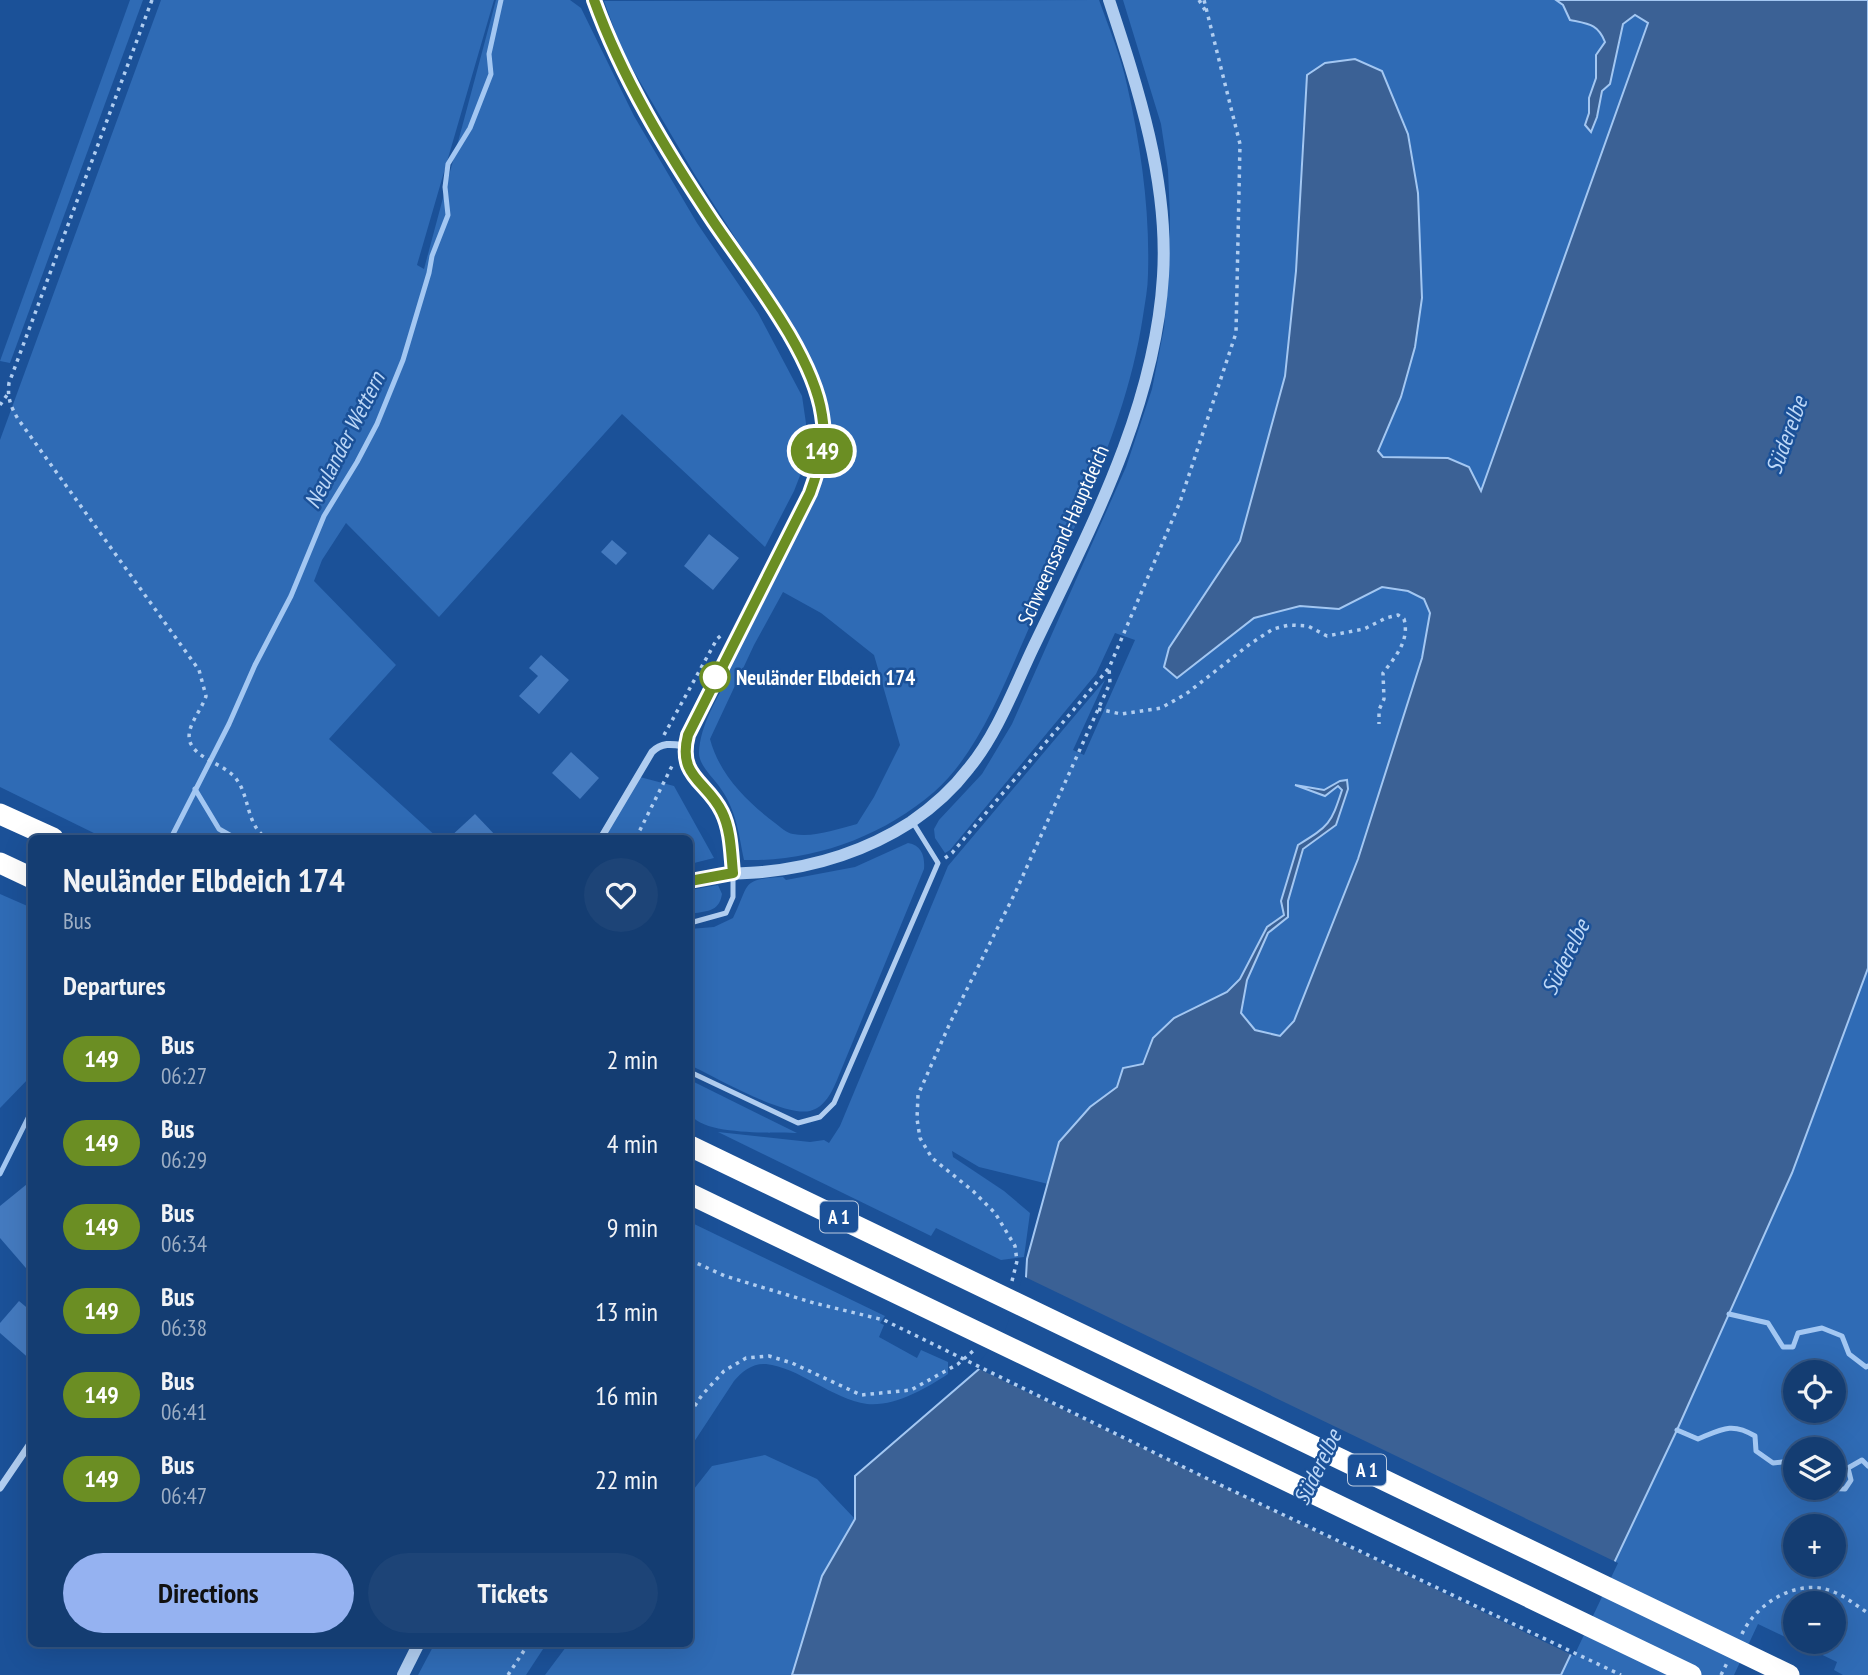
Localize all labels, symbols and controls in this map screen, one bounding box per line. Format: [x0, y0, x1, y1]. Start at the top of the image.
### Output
water label: Neulander Wettern [297, 365, 392, 513]
water label: Süderelbe [1759, 391, 1814, 478]
line badge: 149 [782, 428, 862, 474]
text: 149 [805, 435, 839, 466]
street label: Schweenssand-Hauptdeich [1011, 441, 1115, 629]
marker: Neuländer Elbdeich 174 [700, 662, 730, 692]
place label: Neuländer Elbdeich 174 [736, 664, 915, 691]
text: Neuländer Elbdeich 174 [63, 858, 345, 901]
button: heart [584, 858, 658, 932]
text: Bus [63, 906, 92, 935]
water label: Süderelbe [1534, 913, 1596, 999]
text: Departures [63, 969, 166, 1002]
text: Bus [161, 1028, 194, 1061]
text: 149 [84, 1043, 119, 1074]
text: 2 min [607, 1043, 658, 1076]
text: 06:27 [161, 1061, 207, 1090]
text: Bus [161, 1112, 194, 1145]
text: 149 [84, 1127, 119, 1158]
text: 4 min [607, 1127, 658, 1160]
text: 06:29 [161, 1145, 207, 1174]
text: Bus [161, 1196, 194, 1229]
road number: A 1 [820, 1202, 858, 1232]
text: 149 [84, 1211, 119, 1242]
text: 9 min [607, 1211, 658, 1244]
text: 06:34 [161, 1229, 207, 1258]
text: Bus [161, 1280, 194, 1313]
text: 149 [84, 1295, 119, 1326]
text: 13 min [595, 1295, 658, 1328]
text: 06:38 [161, 1313, 207, 1342]
map controls [1783, 1360, 1846, 1654]
button: locate [1783, 1360, 1846, 1423]
text: Bus [161, 1364, 194, 1397]
text: 149 [84, 1379, 119, 1410]
text: 16 min [595, 1379, 658, 1412]
text: 06:41 [161, 1397, 207, 1426]
water label: Süderelbe [1286, 1423, 1348, 1509]
button: layers [1783, 1437, 1846, 1500]
text: Bus [161, 1448, 194, 1481]
road number: A 1 [1348, 1454, 1386, 1486]
text: 149 [84, 1463, 119, 1494]
text: 22 min [595, 1463, 658, 1496]
text: 06:47 [161, 1481, 207, 1510]
button: + [1783, 1514, 1846, 1577]
button: Directions [63, 1553, 354, 1633]
button: Tickets [368, 1553, 658, 1633]
button: − [1783, 1591, 1846, 1654]

